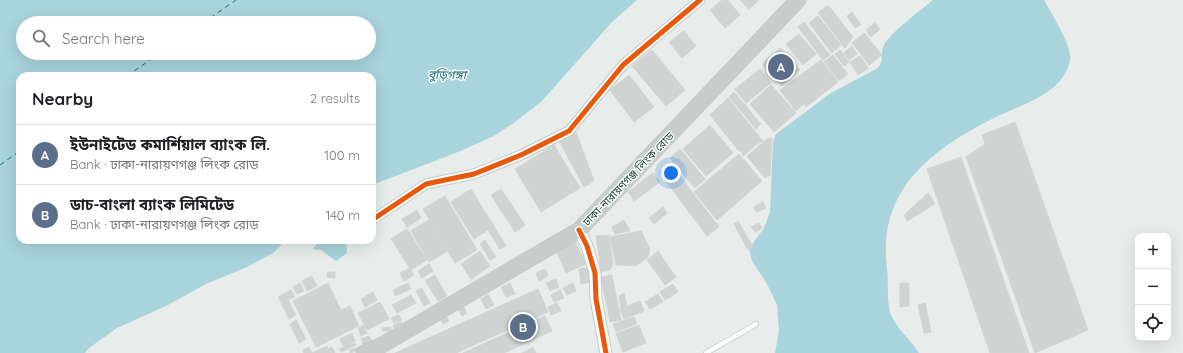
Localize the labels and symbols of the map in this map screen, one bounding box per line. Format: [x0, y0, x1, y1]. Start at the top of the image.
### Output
pin: A [768, 52, 794, 82]
water label: বুড়িগঙ্গা [428, 67, 469, 82]
street label: ঢাকা-নারায়ণগঞ্জ লিংক রোড [579, 129, 677, 230]
your location [661, 163, 681, 183]
pin: B [510, 312, 536, 342]

